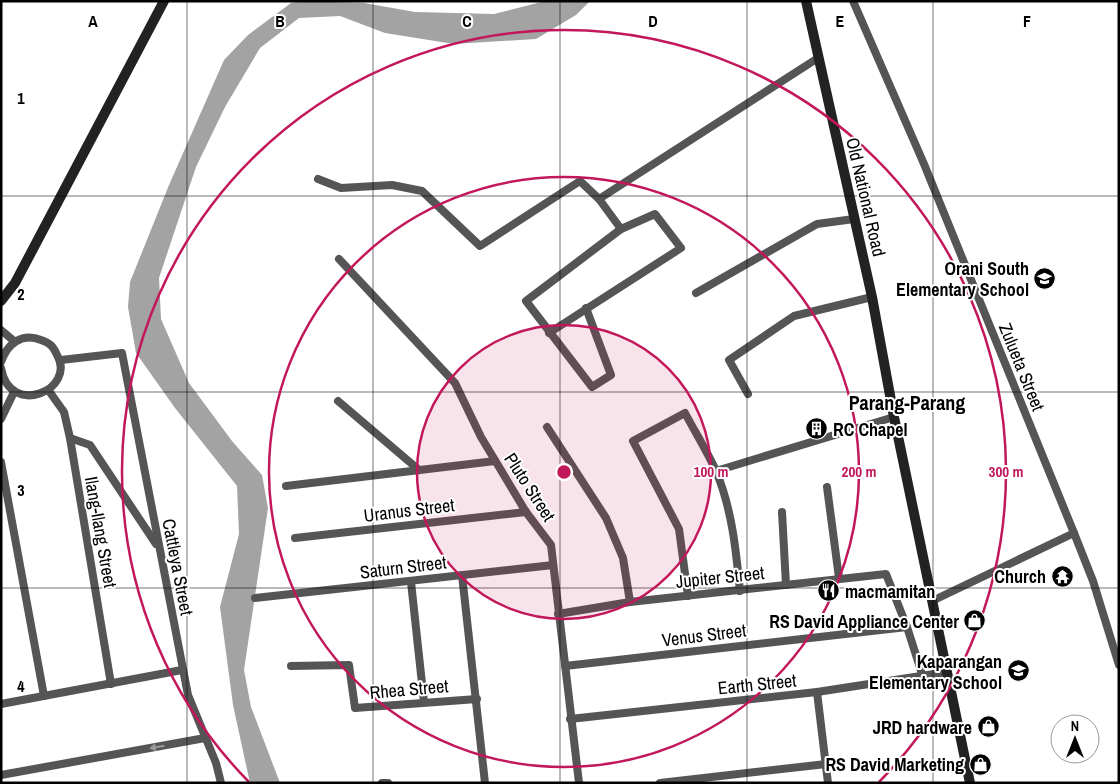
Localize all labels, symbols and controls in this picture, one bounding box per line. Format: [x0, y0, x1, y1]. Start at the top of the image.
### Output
text: A [88, 10, 98, 32]
text: B [275, 10, 285, 32]
text: C [462, 10, 472, 32]
text: D [648, 10, 658, 32]
text: E [836, 10, 845, 32]
text: F [1023, 10, 1031, 32]
text: 1 [17, 87, 25, 109]
street label: Old National Road [840, 135, 892, 259]
place label: Orani South Elementary School [896, 256, 1029, 302]
school or university icon: Orani South Elementary School [1033, 266, 1057, 290]
text: 2 [17, 283, 25, 305]
street label: Zulueta Street [993, 319, 1051, 415]
district label: Parang-Parang [849, 389, 965, 416]
building icon: RC Chapel [805, 417, 829, 441]
place label: RC Chapel [833, 417, 908, 442]
street label: Pluto Street [499, 448, 561, 526]
text: 100 m [694, 461, 728, 482]
text: 200 m [842, 461, 876, 482]
text: 300 m [989, 461, 1023, 482]
centre of rings [555, 463, 573, 481]
street label: Ilang-Ilang Street [79, 474, 123, 590]
text: 3 [17, 479, 25, 501]
street label: Uranus Street [362, 492, 456, 528]
street label: Cattleya Street [156, 517, 200, 617]
street label: Saturn Street [358, 549, 448, 585]
street label: Jupiter Street [675, 560, 765, 594]
place label: Church [994, 564, 1046, 589]
temple icon: Church [1050, 564, 1074, 588]
restaurant icon: macmamitan [817, 579, 841, 603]
place label: macmamitan [845, 579, 935, 604]
place label: RS David Appliance Center [769, 609, 959, 634]
shop icon: RS David Appliance Center [963, 609, 987, 633]
street label: Venus Street [661, 617, 747, 653]
place label: Kaparangan Elementary School [869, 649, 1002, 695]
school or university icon: Kaparangan Elementary School [1006, 659, 1030, 683]
street label: Earth Street [717, 667, 797, 701]
street label: Rhea Street [369, 673, 449, 705]
text: 4 [17, 675, 25, 697]
north arrow [1050, 714, 1100, 764]
place label: JRD hardware [873, 715, 972, 740]
shop icon: JRD hardware [976, 715, 1000, 739]
text: N [1071, 717, 1079, 735]
one-way arrow [149, 743, 165, 751]
place label: RS David Marketing [825, 752, 964, 777]
shop icon: RS David Marketing [968, 752, 992, 776]

